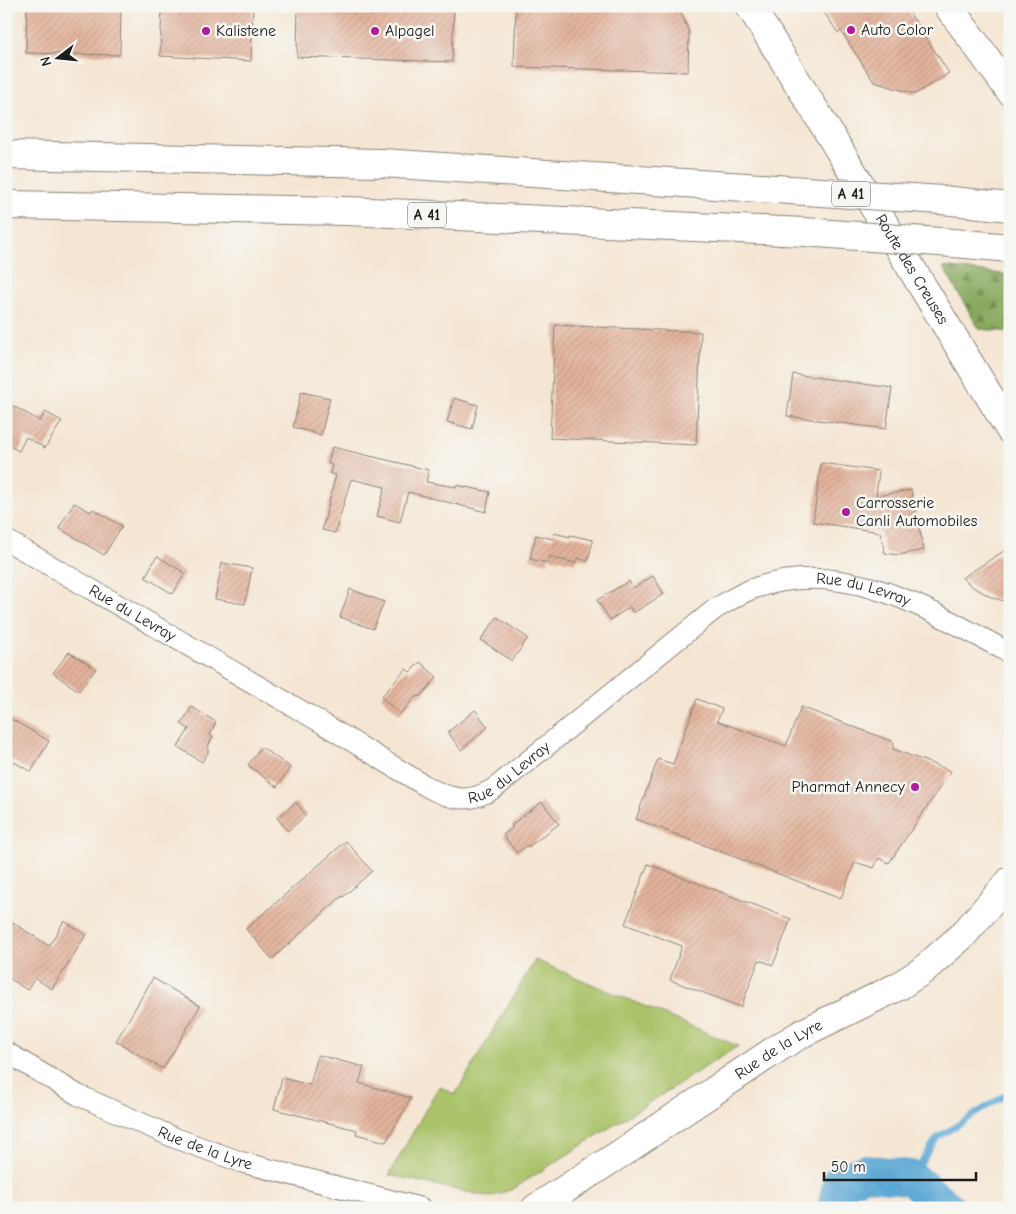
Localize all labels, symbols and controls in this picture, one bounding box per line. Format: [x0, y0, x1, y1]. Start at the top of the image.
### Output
place label: Auto Color [861, 21, 934, 39]
place label: Kalistene [216, 22, 276, 40]
place label: Alpagel [385, 22, 435, 40]
marker: Auto Color [845, 24, 857, 36]
marker: Kalistene [200, 25, 212, 37]
marker: Alpagel [369, 25, 381, 37]
north arrow [32, 32, 82, 82]
text: N [37, 55, 55, 68]
road number: A 41 [832, 182, 870, 206]
road number: A 41 [408, 202, 446, 228]
street label: Route des Creuses [872, 211, 952, 328]
place label: Carrosserie Canli Automobiles [856, 494, 978, 530]
marker: Carrosserie Canli Automobiles [840, 506, 852, 518]
street label: Rue du Levray [816, 570, 914, 610]
street label: Rue du Levray [86, 581, 180, 646]
street label: Rue du Levray [466, 737, 554, 807]
place label: Pharmat Annecy [792, 778, 906, 796]
marker: Pharmat Annecy [909, 781, 921, 793]
street label: Rue de la Lyre [732, 1016, 825, 1083]
street label: Rue de la Lyre [155, 1123, 254, 1174]
scale bar [824, 1149, 976, 1181]
text: 50 m [831, 1158, 866, 1176]

